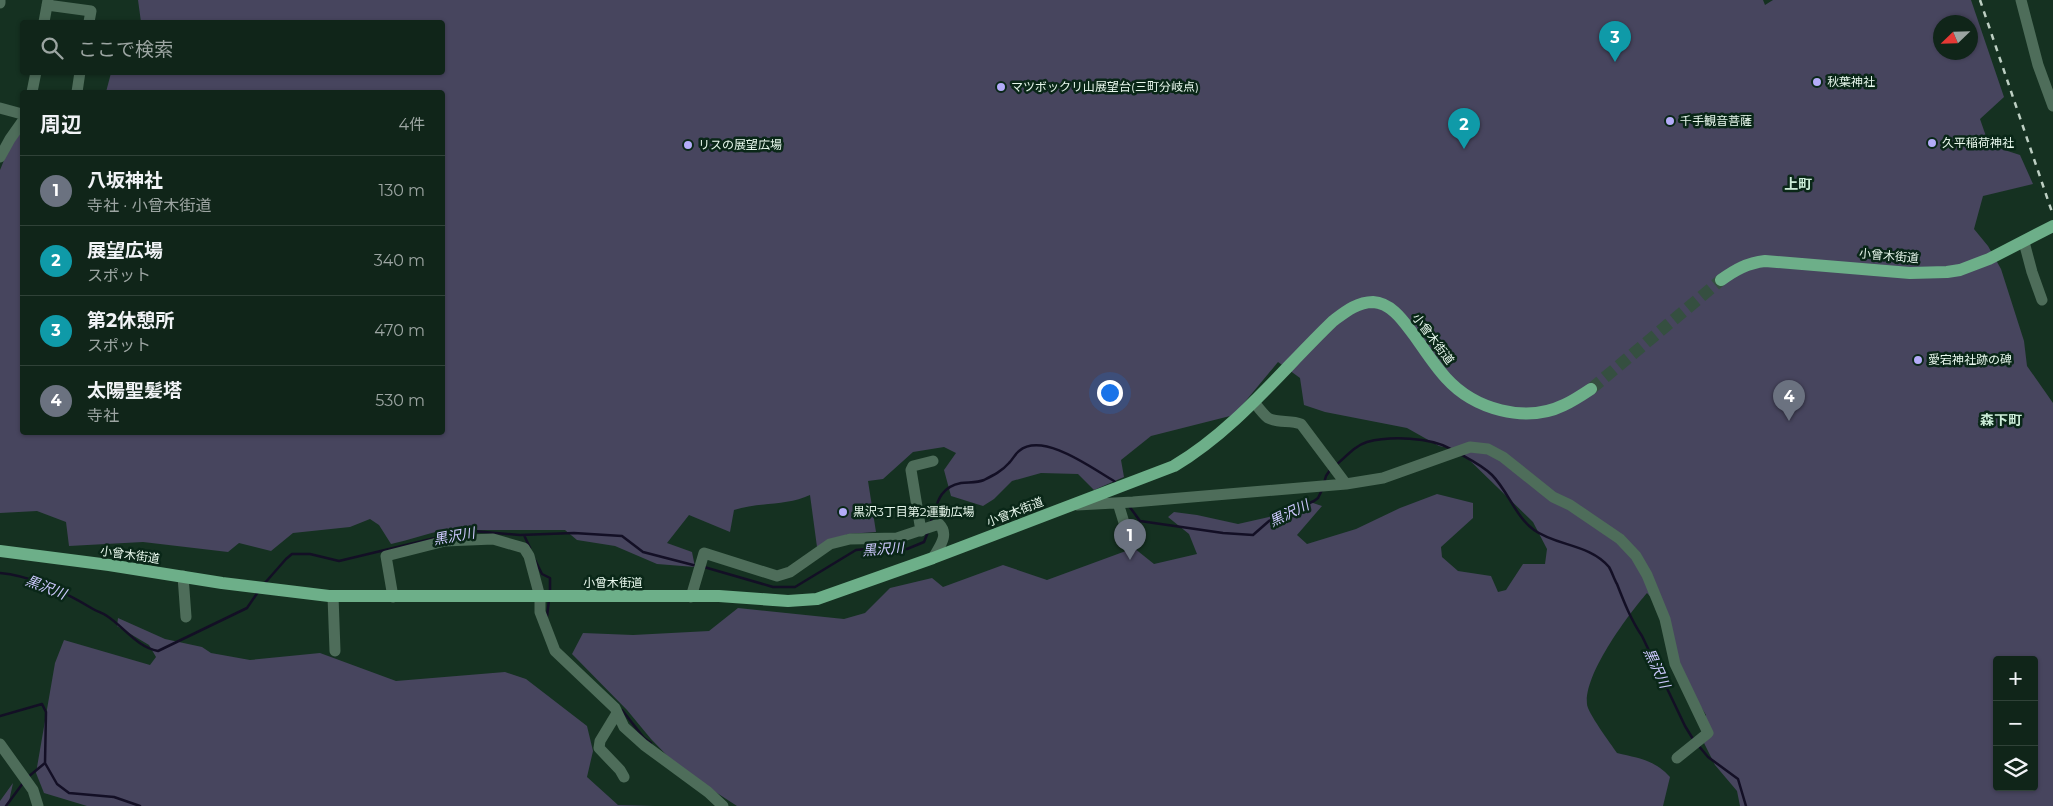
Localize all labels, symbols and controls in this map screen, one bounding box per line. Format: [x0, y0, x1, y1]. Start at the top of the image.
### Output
north arrow [1933, 15, 1978, 60]
search box [20, 20, 445, 75]
pin: 3 [1599, 21, 1631, 62]
icon: search [38, 34, 66, 62]
text: ここで検索 [78, 38, 173, 61]
place label: 秋葉神社 [1827, 74, 1875, 89]
marker: 秋葉神社 [1811, 76, 1823, 88]
place label: マツボックリ山展望台(三町分岐点) [1011, 79, 1199, 94]
marker: マツボックリ山展望台(三町分岐点) [995, 81, 1007, 93]
pin: 2 [1448, 108, 1480, 149]
text: 周辺 [40, 112, 82, 137]
place label: 千手観音菩薩 [1680, 113, 1752, 128]
text: 4件 [398, 115, 425, 134]
marker: 千手観音菩薩 [1664, 115, 1676, 127]
place label: 久平稲荷神社 [1942, 135, 2014, 150]
place label: リスの展望広場 [698, 137, 782, 152]
marker: 久平稲荷神社 [1926, 137, 1938, 149]
marker: リスの展望広場 [682, 139, 694, 151]
text: 八坂神社 [87, 169, 163, 192]
district label: 上町 [1784, 175, 1812, 193]
text: 1 [53, 181, 59, 200]
text: 130 m [378, 181, 425, 200]
text: 寺社 · 小曾木街道 [87, 196, 211, 215]
text: 展望広場 [87, 239, 163, 262]
street label: 小曾木街道 [1858, 245, 1920, 266]
text: 2 [51, 251, 61, 270]
text: 340 m [374, 251, 425, 270]
text: スポット [87, 266, 151, 285]
text: 第2休憩所 [87, 309, 174, 332]
street label: 小曾木街道 [1409, 310, 1457, 367]
text: 3 [51, 321, 61, 340]
text: 470 m [374, 321, 425, 340]
text: スポット [87, 336, 151, 355]
place label: 愛宕神社跡の碑 [1928, 352, 2012, 367]
marker: 愛宕神社跡の碑 [1912, 354, 1924, 366]
text: 太陽聖髪塔 [87, 379, 182, 402]
your location [1097, 380, 1123, 406]
pin: 4 [1773, 380, 1805, 421]
text: 4 [50, 391, 62, 410]
text: 530 m [375, 391, 425, 410]
text: 寺社 [87, 406, 119, 425]
district label: 森下町 [1980, 411, 2022, 429]
street label: 小曾木街道 [984, 494, 1046, 529]
water label: 黒沢川 [1266, 495, 1314, 530]
place label: 黒沢3丁目第2運動広場 [853, 504, 975, 519]
marker: 黒沢3丁目第2運動広場 [837, 506, 849, 518]
pin: 1 [1114, 519, 1146, 560]
water label: 黒沢川 [432, 523, 478, 549]
water label: 黒沢川 [861, 538, 907, 559]
street label: 小曾木街道 [99, 543, 161, 566]
water label: 黒沢川 [23, 571, 71, 604]
street label: 小曾木街道 [583, 575, 643, 590]
water label: 黒沢川 [1640, 645, 1675, 693]
map controls [1993, 656, 2038, 791]
button: + [1993, 656, 2038, 701]
button: − [1993, 701, 2038, 746]
button: layers [1993, 746, 2038, 791]

